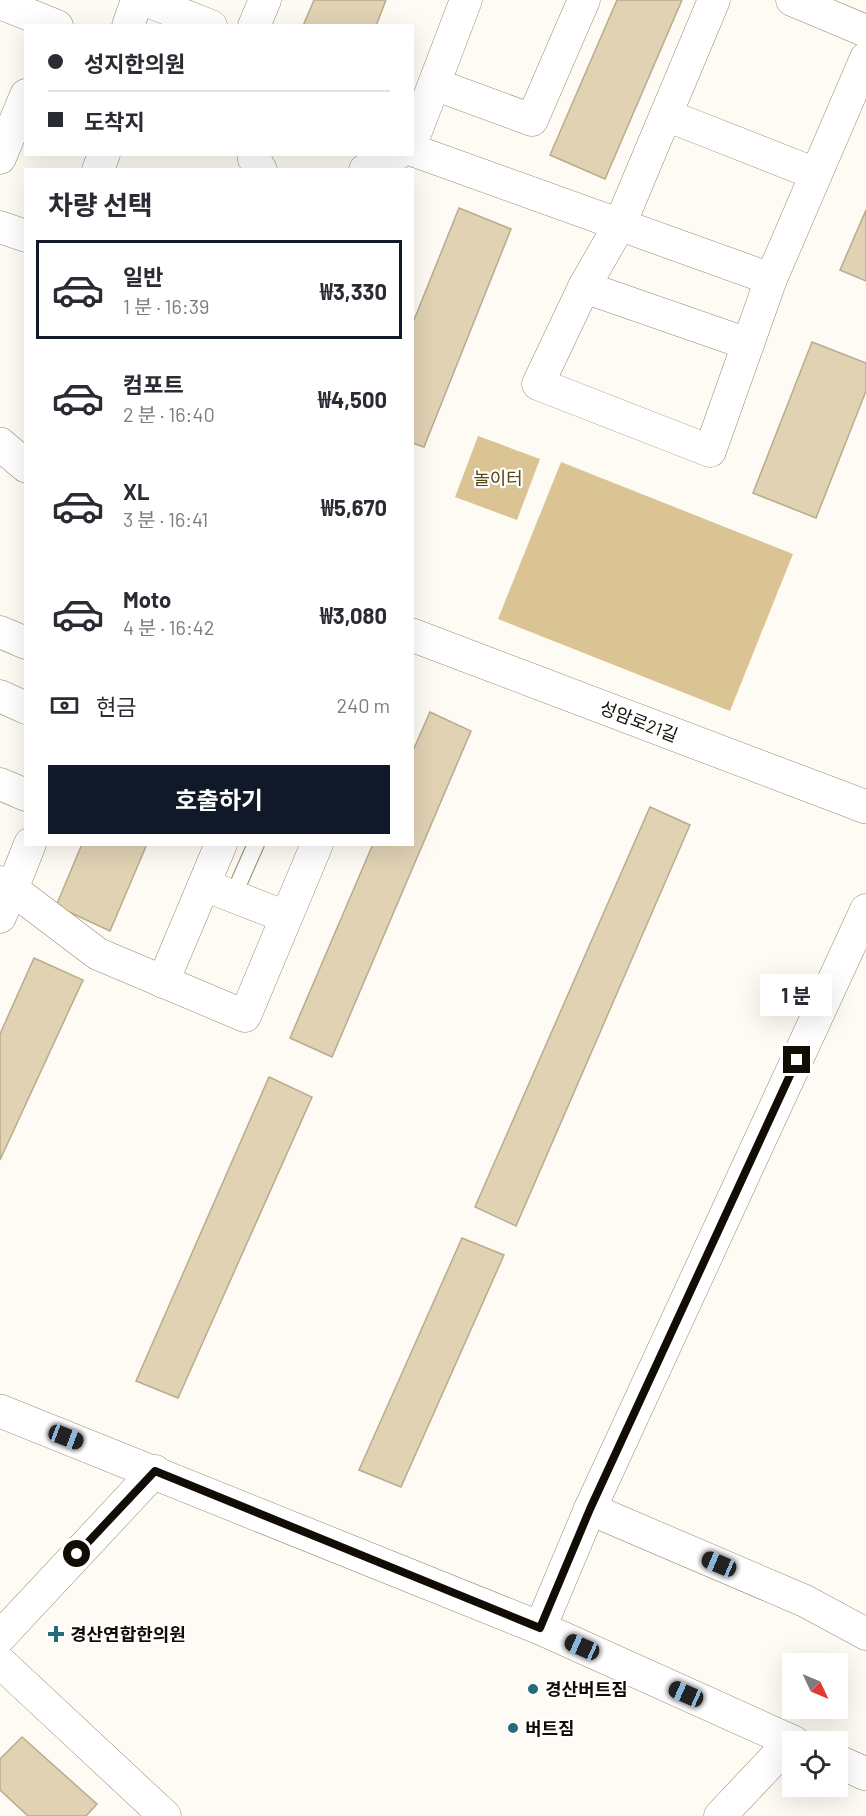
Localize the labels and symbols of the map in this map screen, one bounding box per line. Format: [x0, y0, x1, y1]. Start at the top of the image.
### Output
park label: 놀이터 [473, 467, 523, 489]
street label: 성암로21길 [597, 696, 681, 746]
callout: 1 분 [761, 973, 833, 1015]
route end [783, 1046, 810, 1073]
car [46, 1422, 86, 1452]
route start [63, 1540, 90, 1567]
car [699, 1549, 739, 1579]
place label: 경산연합한의원 [70, 1623, 186, 1645]
marker: 경산연합한의원 [47, 1625, 65, 1643]
car [562, 1631, 602, 1663]
north arrow [782, 1653, 848, 1719]
place label: 경산버트짐 [545, 1678, 628, 1700]
car [666, 1678, 706, 1710]
marker: 경산버트짐 [526, 1682, 540, 1696]
place label: 버트짐 [525, 1717, 575, 1739]
marker: 버트짐 [506, 1721, 520, 1735]

